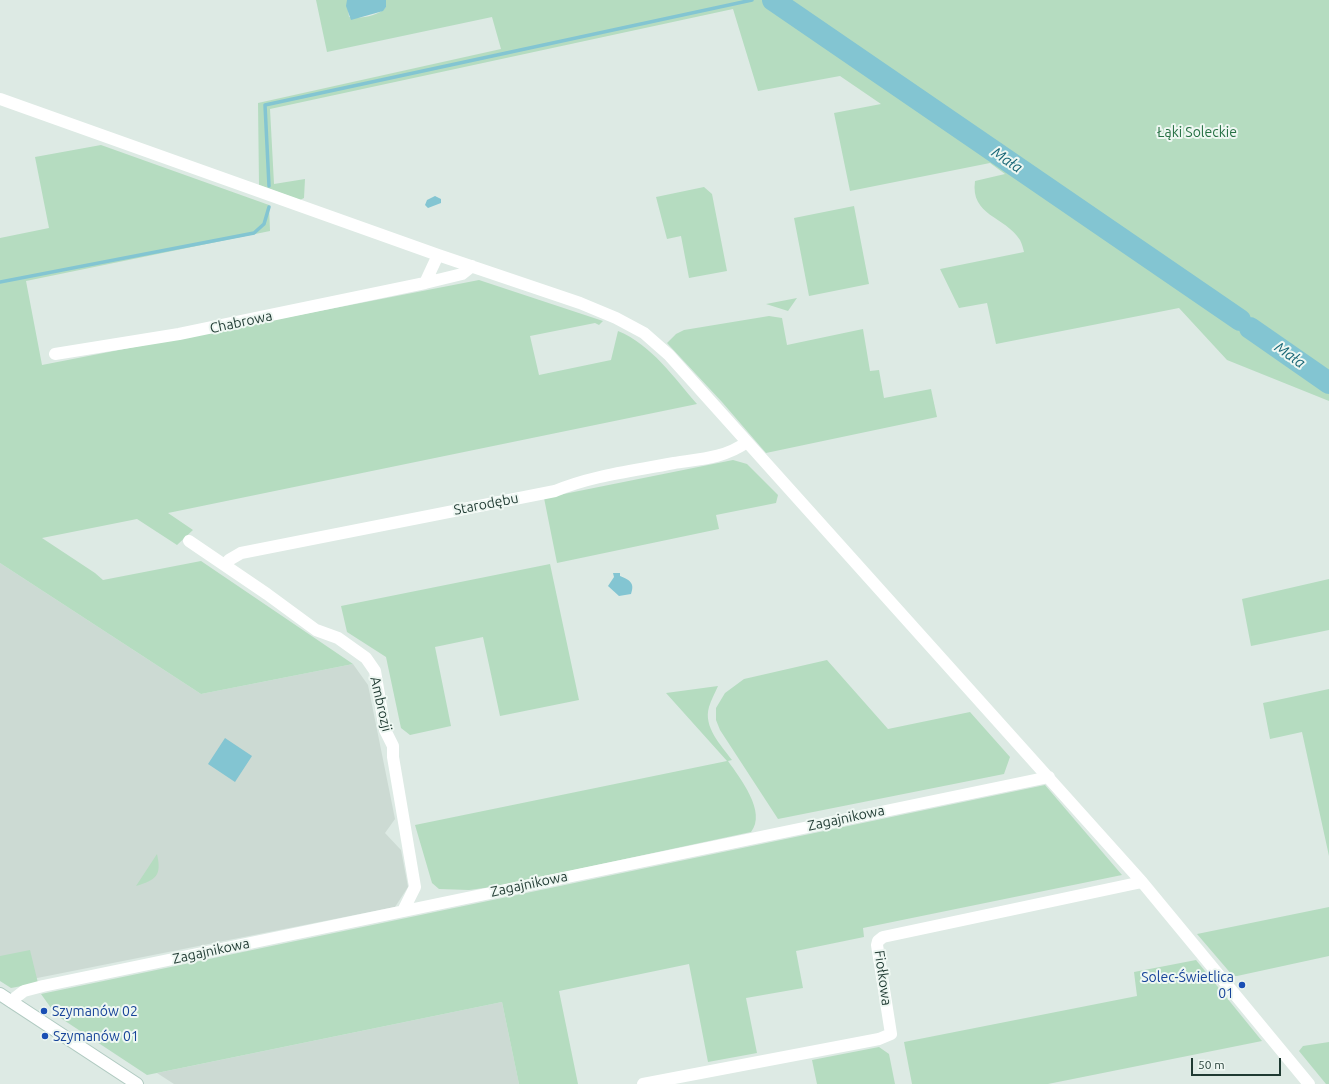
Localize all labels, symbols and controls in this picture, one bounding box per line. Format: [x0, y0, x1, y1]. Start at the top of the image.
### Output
park label: Łąki Soleckie [1157, 124, 1237, 140]
water label: Mała [988, 143, 1026, 177]
street label: Chabrowa [208, 307, 274, 337]
water label: Mała [1271, 338, 1309, 372]
street label: Starodębu [452, 489, 520, 519]
street label: Ambrozji [367, 675, 395, 733]
street label: Zagajnikowa [806, 802, 886, 834]
street label: Zagajnikowa [489, 868, 569, 900]
street label: Zagajnikowa [171, 935, 251, 967]
street label: Fiołkowa [871, 949, 895, 1007]
place label: Solec-Świetlica 01 [1141, 969, 1234, 1002]
marker: Solec-Świetlica 01 [1237, 980, 1247, 990]
place label: Szymanów 02 [52, 1003, 138, 1019]
marker: Szymanów 02 [39, 1006, 49, 1016]
place label: Szymanów 01 [53, 1028, 139, 1044]
marker: Szymanów 01 [40, 1031, 50, 1041]
scale bar [1193, 1050, 1283, 1076]
text: 50 m [1198, 1058, 1225, 1071]

